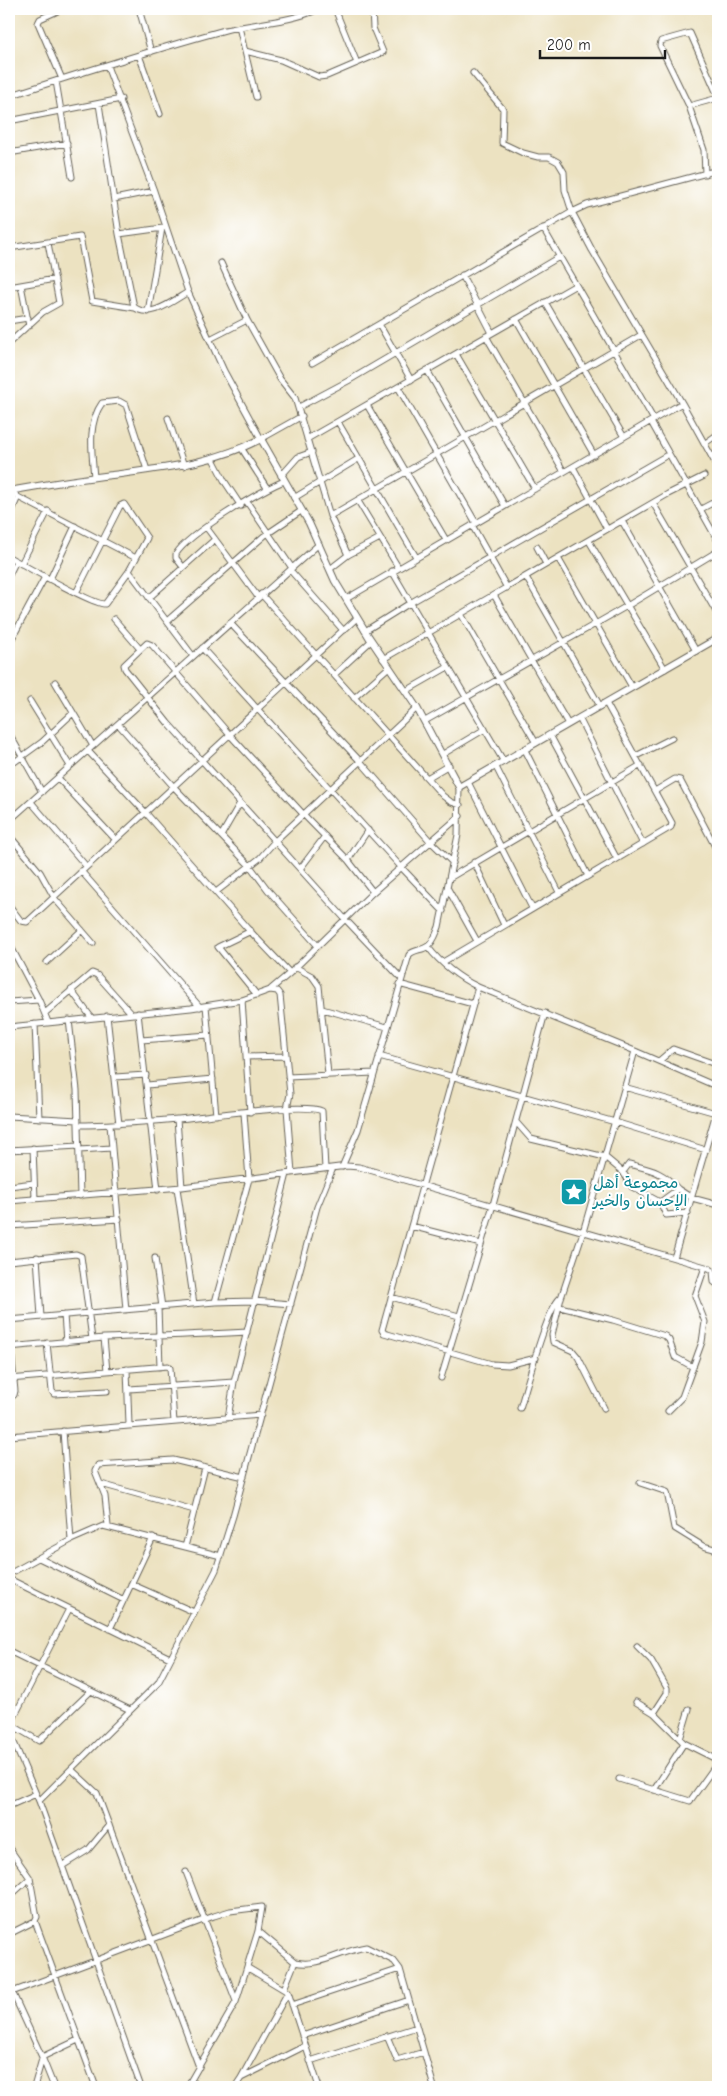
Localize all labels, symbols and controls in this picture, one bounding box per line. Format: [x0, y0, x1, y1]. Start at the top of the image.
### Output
scale bar [540, 28, 664, 60]
text: 200 m [547, 36, 591, 54]
place label: مجموعة أهل الإحسان والخير [591, 1174, 688, 1211]
place icon: مجموعة أهل الإحسان والخير [559, 1177, 589, 1207]

